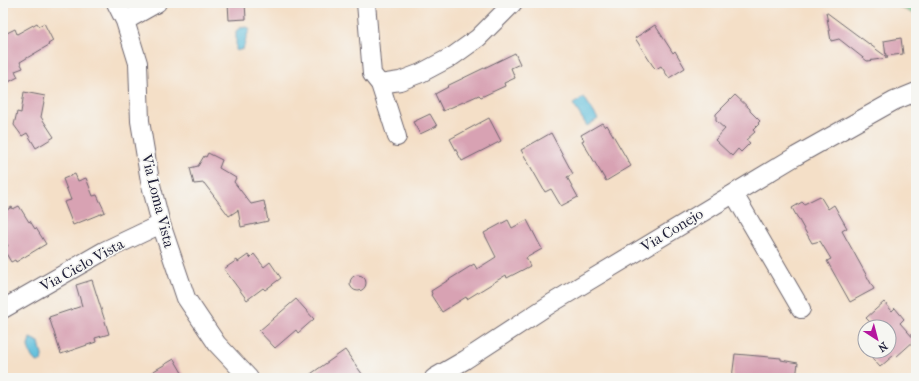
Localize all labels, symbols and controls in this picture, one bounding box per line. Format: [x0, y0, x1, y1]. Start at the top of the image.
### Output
street label: Via Loma Vista [137, 151, 179, 251]
street label: Via Conejo [637, 204, 707, 256]
street label: Via Cielo Vista [36, 234, 128, 296]
north arrow [857, 319, 897, 359]
text: N [875, 339, 890, 355]

